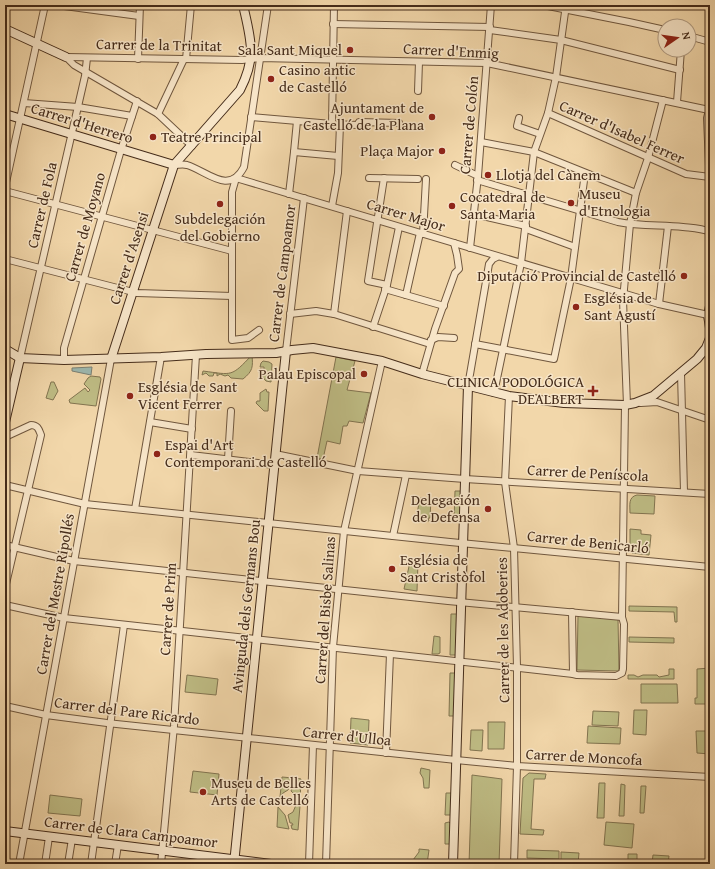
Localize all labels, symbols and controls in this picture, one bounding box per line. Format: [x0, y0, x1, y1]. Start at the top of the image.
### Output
north arrow [657, 18, 697, 58]
text: N [678, 30, 696, 42]
street label: Carrer de la Trinitat [96, 33, 223, 56]
street label: Carrer d'Enmig [403, 38, 500, 64]
place label: Sala Sant Miquel [238, 39, 342, 60]
marker: Sala Sant Miquel [345, 45, 355, 55]
place label: Casino antic de Castelló [279, 59, 356, 97]
marker: Casino antic de Castelló [266, 74, 276, 84]
street label: Carrer de Colón [454, 74, 483, 175]
street label: Carrer d'Isabel Ferrer [556, 95, 688, 169]
street label: Carrer d'Herrero [29, 97, 136, 148]
place label: Ajuntament de Castelló de la Plana [303, 97, 424, 135]
marker: Ajuntament de Castelló de la Plana [427, 112, 437, 122]
place label: Teatre Principal [161, 126, 262, 147]
marker: Teatre Principal [148, 132, 158, 142]
place label: Plaça Major [360, 140, 434, 161]
marker: Plaça Major [437, 146, 447, 156]
street label: Carrer de Fola [21, 160, 62, 250]
place label: Llotja del Cànem [496, 164, 601, 185]
street label: Carrer de Moyano [59, 170, 110, 284]
marker: Llotja del Cànem [483, 170, 493, 180]
place label: Museu d'Etnologia [579, 183, 650, 221]
place label: Cocatedral de Santa Maria [460, 186, 546, 224]
street label: Carrer Major [364, 193, 448, 236]
marker: Museu d'Etnologia [566, 198, 576, 208]
marker: Subdelegación del Gobierno [215, 199, 225, 209]
marker: Cocatedral de Santa Maria [447, 201, 457, 211]
street label: Carrer de Campoamor [263, 203, 300, 343]
place label: Subdelegación del Gobierno [175, 208, 266, 246]
street label: Carrer d'Asensi [104, 209, 153, 307]
place label: Diputació Provincial de Castelló [477, 265, 676, 286]
marker: Diputació Provincial de Castelló [679, 271, 689, 281]
place label: Església de Sant Agustí [584, 287, 656, 325]
marker: Església de Sant Agustí [571, 302, 581, 312]
place label: Palau Episcopal [259, 363, 356, 384]
marker: Palau Episcopal [359, 369, 369, 379]
place label: CLINICA PODOLÓGICA DEALBERT [447, 371, 585, 409]
place label: Església de Sant Vicent Ferrer [138, 376, 238, 414]
marker: CLINICA PODOLÓGICA DEALBERT [587, 385, 599, 397]
marker: Església de Sant Vicent Ferrer [125, 391, 135, 401]
place label: Espai d'Art Contemporani de Castelló [165, 434, 327, 472]
marker: Espai d'Art Contemporani de Castelló [152, 449, 162, 459]
street label: Carrer de Peníscola [527, 459, 649, 486]
place label: Delegación de Defensa [411, 489, 481, 527]
marker: Delegación de Defensa [483, 504, 493, 514]
street label: Carrer del Mestre Ripollés [30, 512, 79, 676]
street label: Avinguda dels Germans Bou [226, 517, 265, 694]
street label: Carrer de Benicarló [526, 525, 650, 558]
street label: Carrer del Bisbe Salinas [309, 536, 340, 684]
place label: Església de Sant Cristòfol [400, 549, 486, 587]
street label: Carrer de les Adoberies [491, 557, 514, 703]
street label: Carrer de Prim [154, 561, 181, 656]
marker: Església de Sant Cristòfol [387, 564, 397, 574]
street label: Carrer del Pare Ricardo [53, 691, 201, 730]
street label: Carrer d'Ulloa [302, 720, 392, 751]
street label: Carrer de Moncofa [525, 743, 643, 770]
place label: Museu de Belles Arts de Castelló [211, 772, 311, 810]
marker: Museu de Belles Arts de Castelló [198, 787, 208, 797]
street label: Carrer de Clara Campoamor [43, 810, 219, 853]

